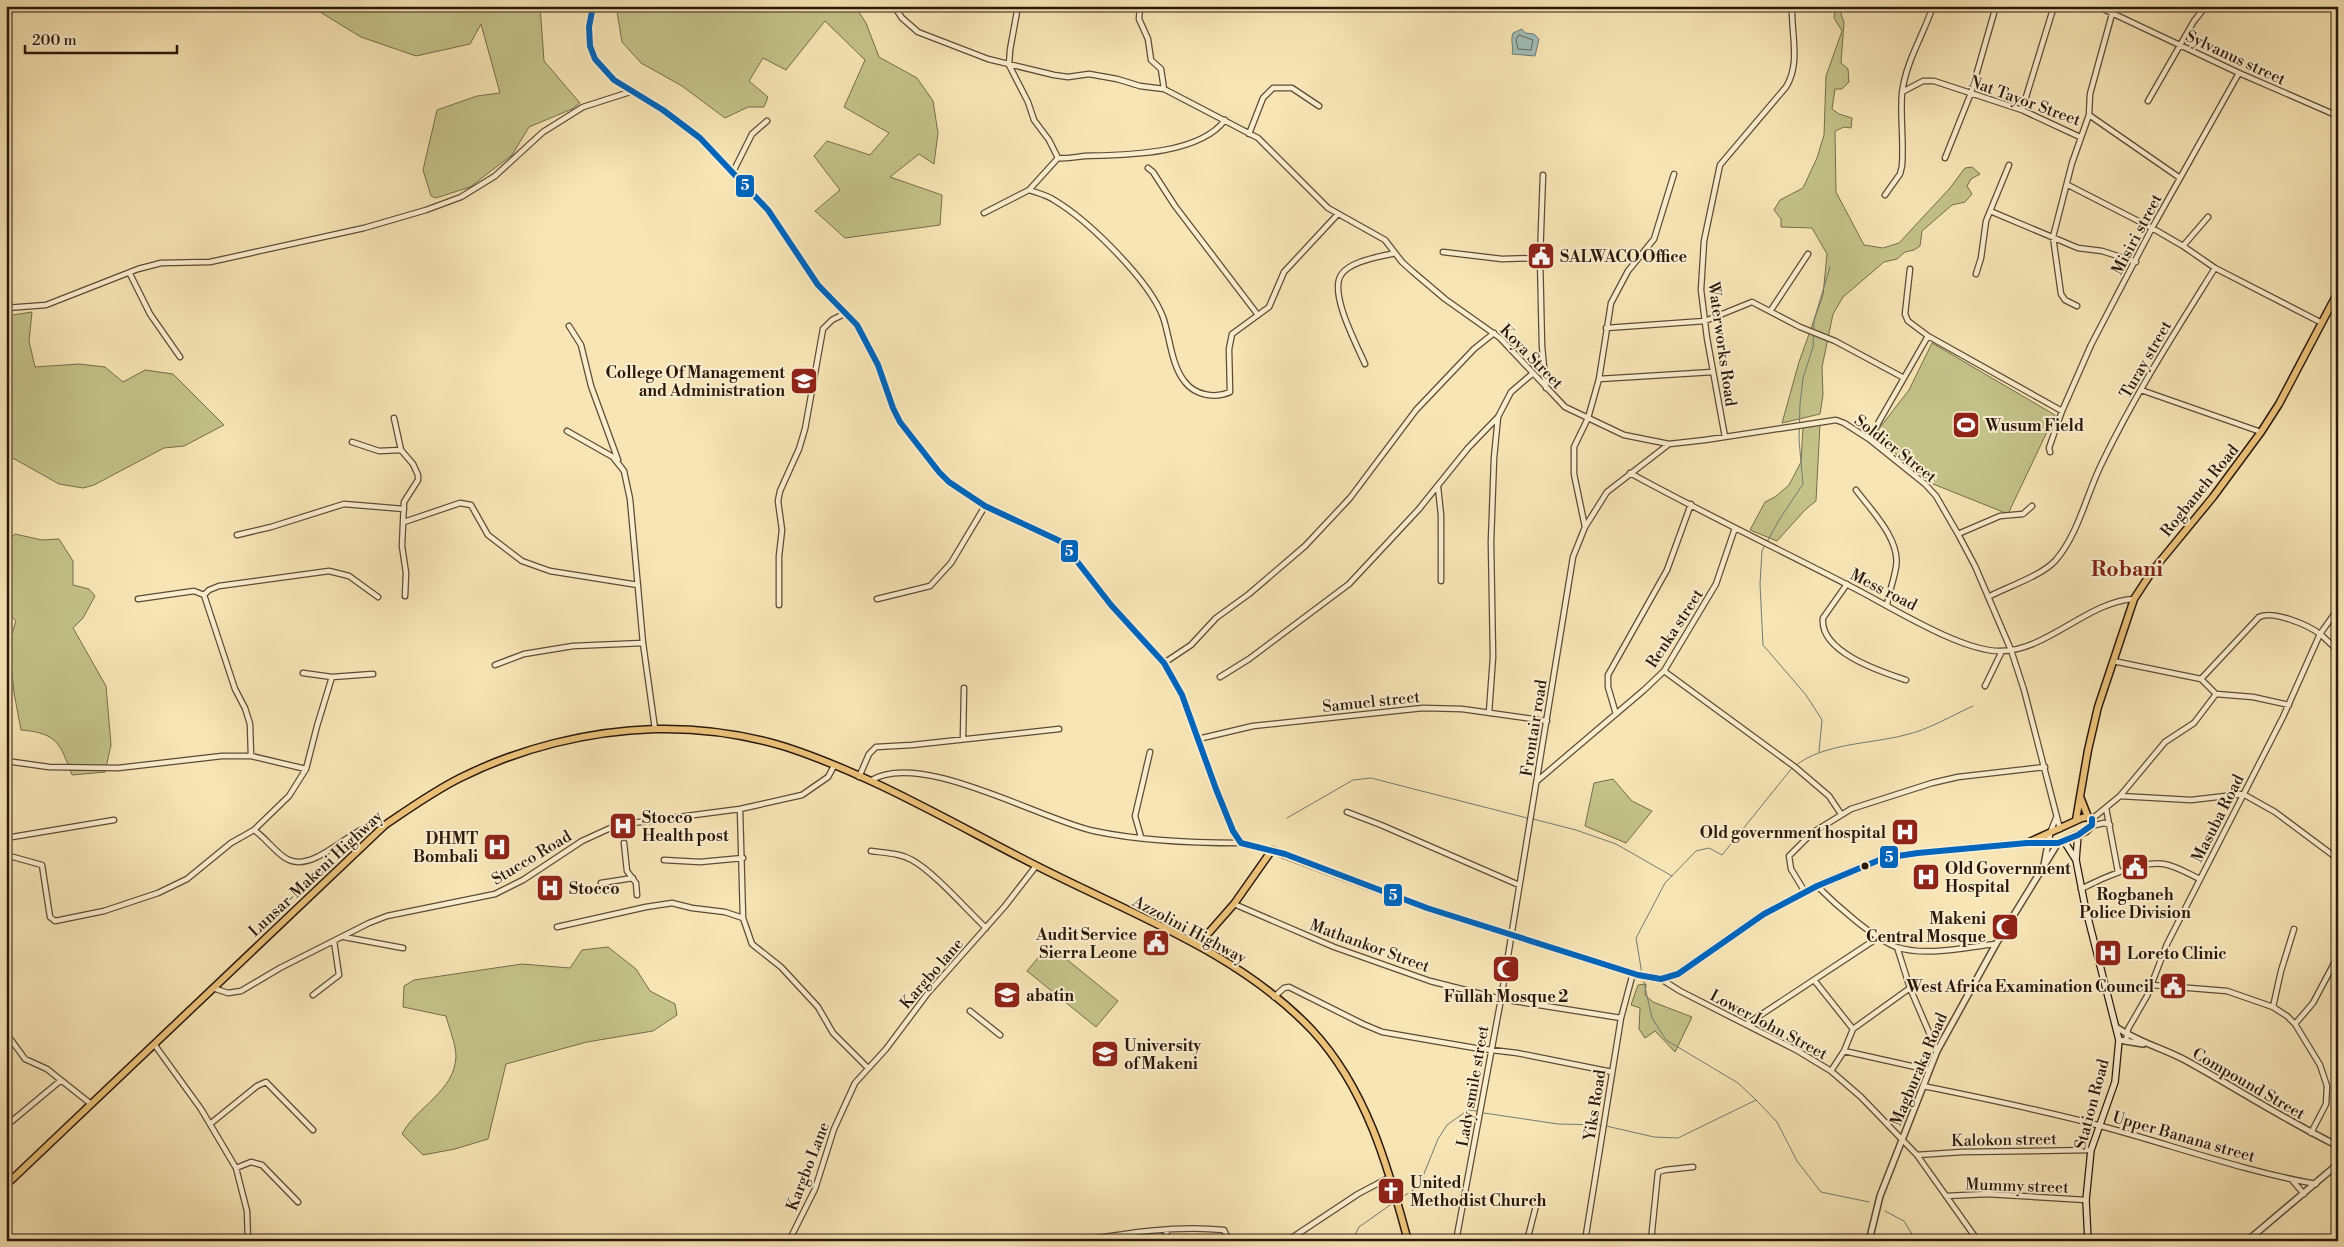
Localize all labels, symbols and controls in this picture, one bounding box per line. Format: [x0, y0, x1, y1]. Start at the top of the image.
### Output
scale bar [25, 22, 178, 54]
street label: Sylvanus street [2182, 26, 2289, 90]
text: 200 m [32, 31, 77, 50]
street label: Nat Tayor Street [1966, 72, 2083, 130]
line badge: 5 [735, 174, 755, 198]
text: 5 [741, 177, 750, 195]
street label: Misiri street [2107, 190, 2167, 278]
public building icon: SALWACO Office [1526, 241, 1556, 271]
place label: SALWACO Office [1560, 247, 1688, 267]
street label: Waterworks Road [1703, 280, 1741, 408]
street label: Turay street [2116, 317, 2176, 402]
street label: Koya Street [1495, 320, 1567, 394]
place label: College Of Management and Administration [605, 363, 785, 401]
school or university icon: College Of Management and Administration [789, 366, 819, 396]
street label: Soldier Street [1850, 410, 1941, 487]
sports icon: Wusum Field [1951, 410, 1981, 440]
place label: Wusum Field [1984, 416, 2084, 436]
street label: Rogbaneh Road [2156, 440, 2243, 541]
line badge: 5 [1060, 539, 1079, 563]
text: 5 [1065, 543, 1074, 561]
district label: Robani [2091, 557, 2163, 583]
street label: Mess road [1847, 565, 1920, 615]
street label: Renka street [1642, 585, 1708, 672]
street label: Frontair road [1516, 678, 1552, 778]
street label: Samuel street [1321, 687, 1421, 717]
street label: Masuba Road [2187, 771, 2249, 866]
street label: Lunsar-Makeni Highway [244, 806, 387, 941]
place label: Stocco Health post [642, 808, 729, 846]
hospital icon: Stocco Health post [608, 811, 638, 841]
hospital icon: Old government hospital [1890, 817, 1920, 847]
place label: Old government hospital [1700, 823, 1887, 843]
street label: Stucco Road [488, 826, 575, 889]
place label: DHMT Bombali [413, 829, 478, 867]
hospital icon: DHMT Bombali [482, 832, 512, 862]
line badge: 5 [1879, 845, 1899, 869]
text: 5 [1885, 849, 1894, 867]
public building icon: Rogbaneh Police Division [2120, 852, 2150, 882]
place label: Old Government Hospital [1945, 859, 2071, 897]
unlabelled marker [1860, 861, 1870, 871]
hospital icon: Old Government Hospital [1911, 862, 1941, 892]
hospital icon: Stocco [535, 873, 565, 903]
place label: Stocco [569, 879, 620, 899]
line badge: 5 [1383, 883, 1403, 907]
place label: Rogbaneh Police Division [2079, 885, 2191, 923]
text: 5 [1389, 887, 1398, 905]
street label: Azzolini Highway [1128, 891, 1250, 968]
place label: Makeni Central Mosque [1866, 909, 1986, 947]
mosque icon: Makeni Central Mosque [1990, 912, 2020, 942]
street label: Mathankor Street [1307, 915, 1433, 977]
place label: Audit Service Sierra Leone [1035, 925, 1137, 963]
public building icon: Audit Service Sierra Leone [1141, 928, 1171, 958]
street label: Kargbo lane [896, 934, 968, 1013]
hospital icon: Loreto Clinic [2093, 938, 2123, 968]
place label: Loreto Clinic [2127, 944, 2227, 964]
mosque icon: Fullah Mosque 2 [1491, 954, 1521, 984]
public building icon: West Africa Examination Council [2158, 971, 2188, 1001]
place label: West Africa Examination Council [1905, 977, 2155, 997]
school or university icon: abatin [992, 980, 1022, 1010]
street label: Lower John Street [1706, 985, 1831, 1064]
place label: abatin [1026, 986, 1074, 1006]
place label: Fullah Mosque 2 [1444, 987, 1568, 1007]
street label: Magburaka Road [1886, 1010, 1952, 1129]
street label: Lady smile street [1452, 1024, 1494, 1148]
place label: University of Makeni [1124, 1036, 1202, 1074]
school or university icon: University of Makeni [1090, 1039, 1120, 1069]
street label: Compound Street [2189, 1044, 2309, 1124]
street label: Station Road [2070, 1057, 2114, 1152]
street label: Yiks Road [1579, 1068, 1610, 1143]
street label: Upper Banana street [2110, 1107, 2258, 1167]
street label: Kargbo Lane [782, 1119, 834, 1213]
street label: Kalokon street [1951, 1129, 2057, 1151]
place label: United Methodist Church [1410, 1173, 1547, 1211]
street label: Mummy street [1965, 1174, 2069, 1198]
church icon: United Methodist Church [1376, 1176, 1406, 1206]

